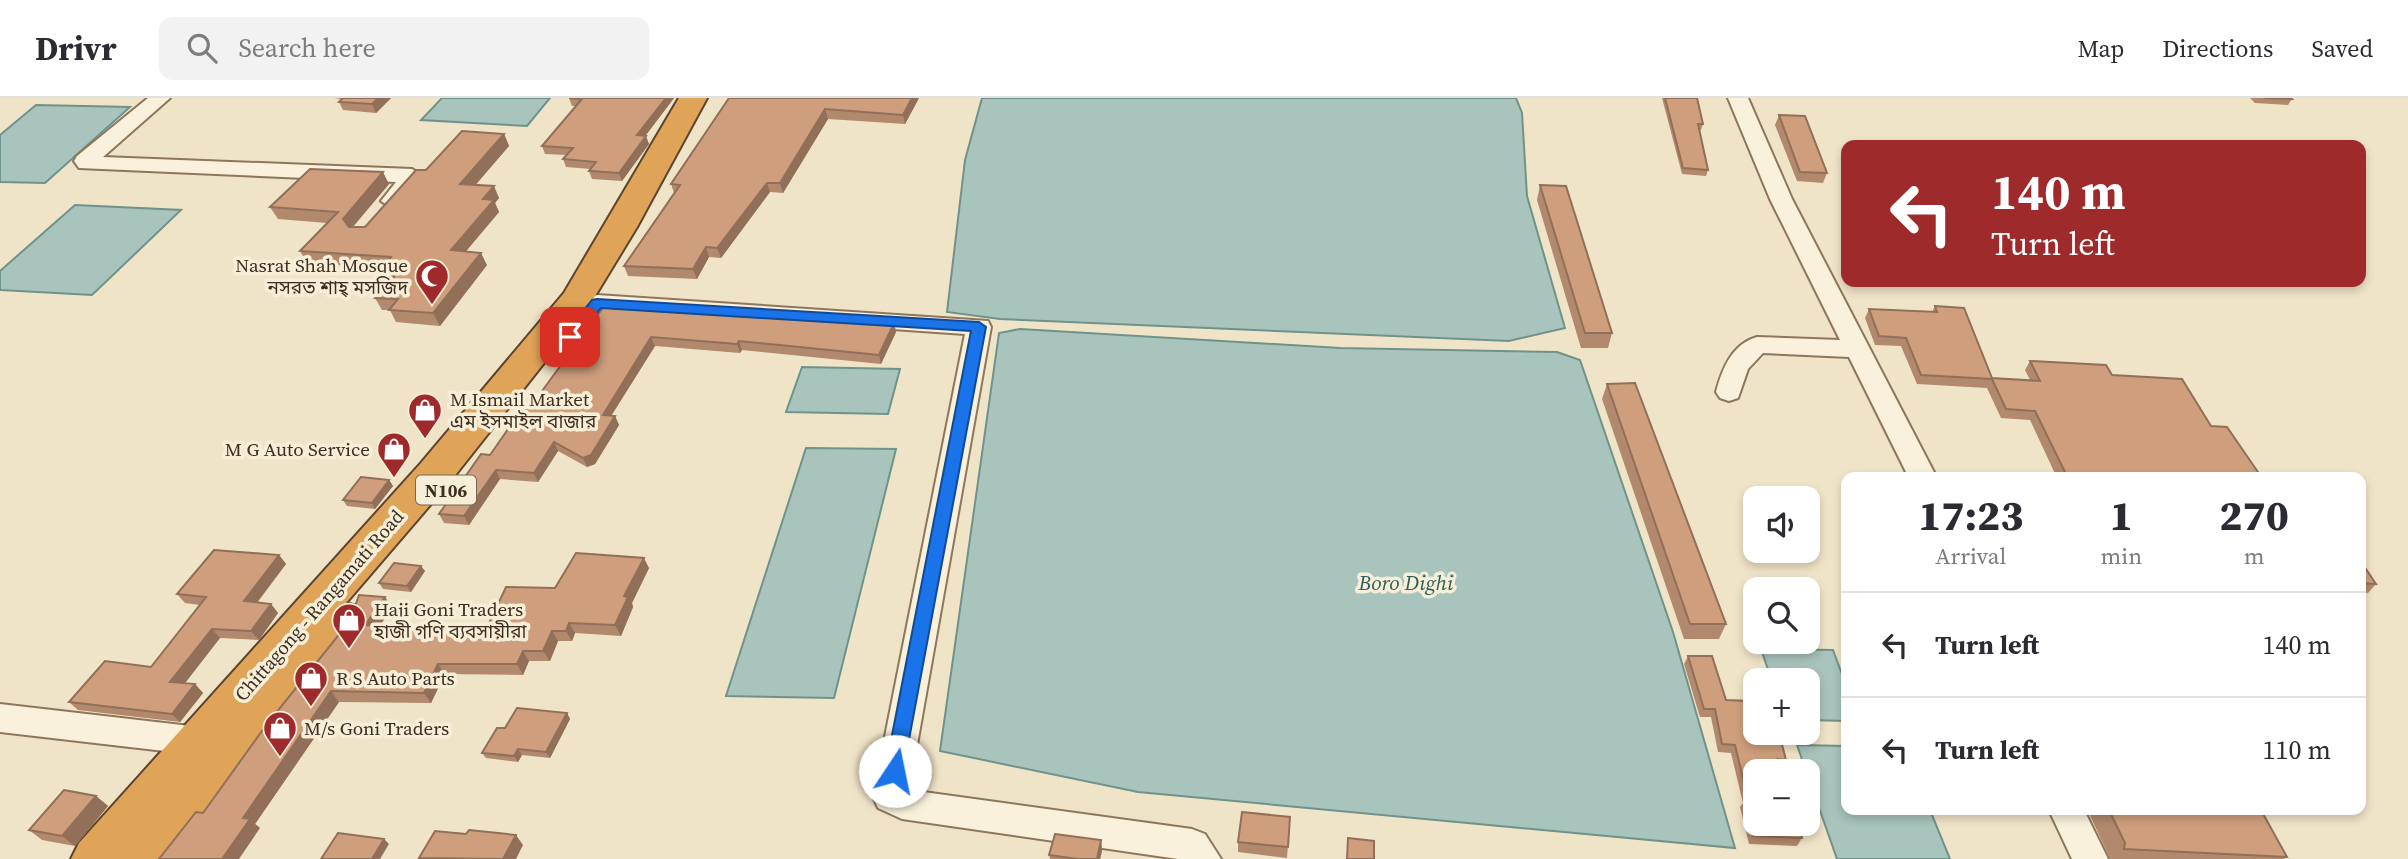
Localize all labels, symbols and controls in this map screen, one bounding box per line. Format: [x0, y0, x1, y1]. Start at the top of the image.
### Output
search box [159, 17, 649, 80]
text: Drivr [35, 26, 117, 71]
icon: search [183, 29, 221, 67]
text: Search here [239, 30, 376, 66]
text: Map [2077, 32, 2124, 65]
text: Directions [2162, 32, 2273, 65]
text: Saved [2311, 32, 2373, 65]
text: 140 m [1991, 158, 2126, 225]
icon: left [1876, 168, 1967, 259]
text: Turn left [1991, 222, 2115, 266]
place label: Nasrat Shah Mosque নসরত শাহ্‌ মসজিদ [235, 252, 408, 300]
mosque icon: Nasrat Shah Mosque নসরত শাহ্‌ মসজিদ [413, 257, 451, 306]
pin [540, 307, 600, 367]
icon: arrive [551, 318, 589, 356]
place label: M Ismail Market এম ইসমাইল বাজার [450, 386, 597, 434]
shop icon: M Ismail Market এম ইসমাইল বাজার [406, 391, 444, 440]
shop icon: M G Auto Service [375, 430, 413, 479]
place label: M G Auto Service [225, 436, 370, 462]
road number: N106 [416, 476, 476, 504]
map controls [1743, 486, 1820, 836]
button: sound [1743, 486, 1820, 563]
text: 17:23 [1918, 486, 2023, 544]
text: 1 [2110, 486, 2133, 544]
text: 270 [2219, 486, 2289, 544]
street label: Chittagong - Rangamati Road [229, 504, 410, 706]
text: Arrival [1935, 540, 2006, 572]
text: min [2101, 540, 2142, 572]
text: m [2244, 540, 2264, 572]
water label: Boro Dighi [1358, 568, 1454, 597]
button: search [1743, 577, 1820, 654]
place label: Haji Goni Traders হাজী গণি ব্যবসায়ীরা [373, 596, 528, 644]
shop icon: Haji Goni Traders হাজী গণি ব্যবসায়ীরা [330, 601, 368, 650]
icon: left [1876, 626, 1914, 664]
text: Turn left [1935, 627, 2039, 663]
text: 140 m [2263, 627, 2331, 663]
shop icon: R S Auto Parts [292, 659, 330, 708]
place label: R S Auto Parts [336, 665, 455, 691]
button: + [1743, 668, 1820, 745]
shop icon: M/s Goni Traders [261, 709, 299, 758]
place label: M/s Goni Traders [304, 715, 449, 741]
icon: left [1876, 731, 1914, 769]
text: Turn left [1935, 732, 2039, 768]
text: 110 m [2263, 732, 2331, 768]
position arrow [858, 734, 932, 808]
button: − [1743, 759, 1820, 836]

